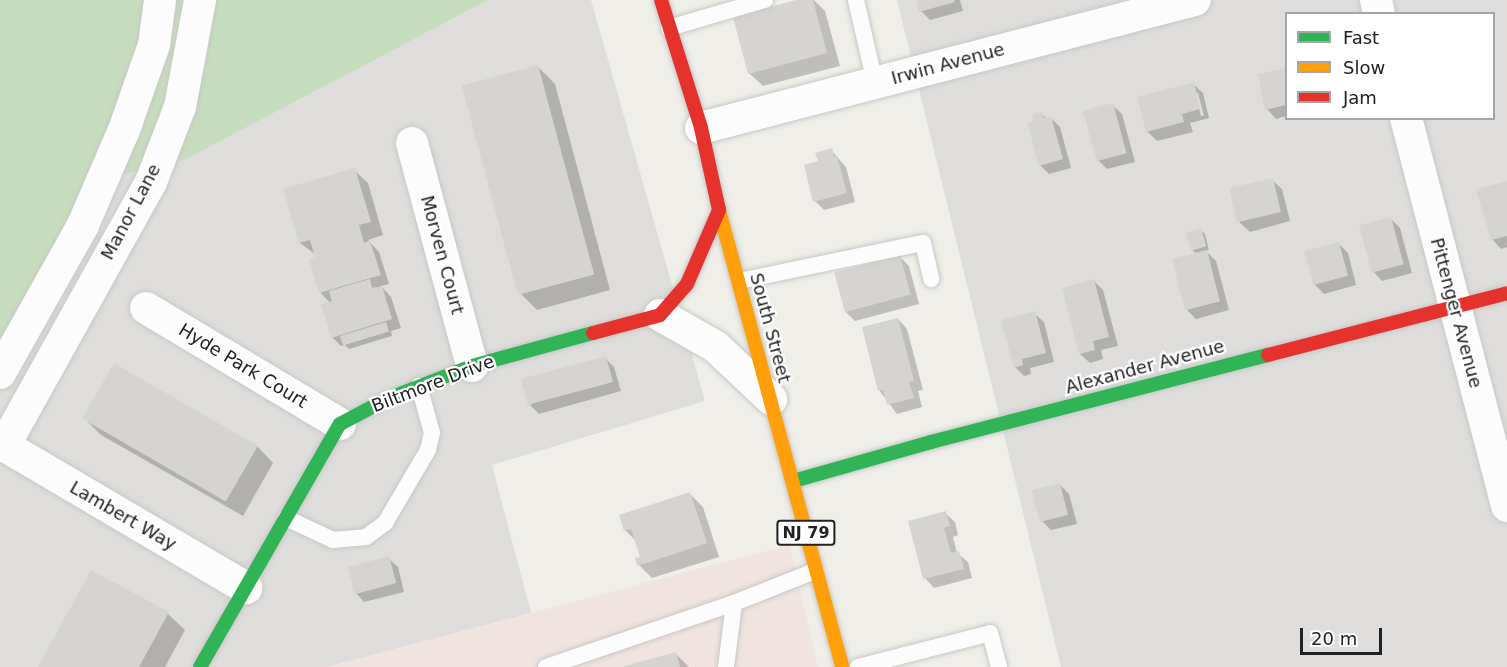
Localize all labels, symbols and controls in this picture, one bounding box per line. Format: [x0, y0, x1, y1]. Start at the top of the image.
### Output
legend [1285, 12, 1495, 120]
text: Fast [1343, 27, 1379, 48]
street label: Irwin Avenue [889, 38, 1007, 90]
text: Slow [1343, 57, 1385, 78]
text: Jam [1343, 87, 1377, 108]
street label: Manor Lane [97, 160, 165, 264]
street label: Morven Court [416, 193, 468, 317]
street label: Pittenger Avenue [1426, 236, 1486, 390]
street label: South Street [745, 271, 795, 385]
street label: Hyde Park Court [175, 319, 311, 413]
street label: Alexander Avenue [1063, 335, 1227, 399]
street label: Biltmore Drive [369, 351, 497, 417]
street label: Lambert Way [66, 477, 180, 555]
road number: NJ 79 [776, 520, 836, 546]
scale bar [1303, 616, 1386, 654]
text: 20 m [1311, 628, 1357, 649]

